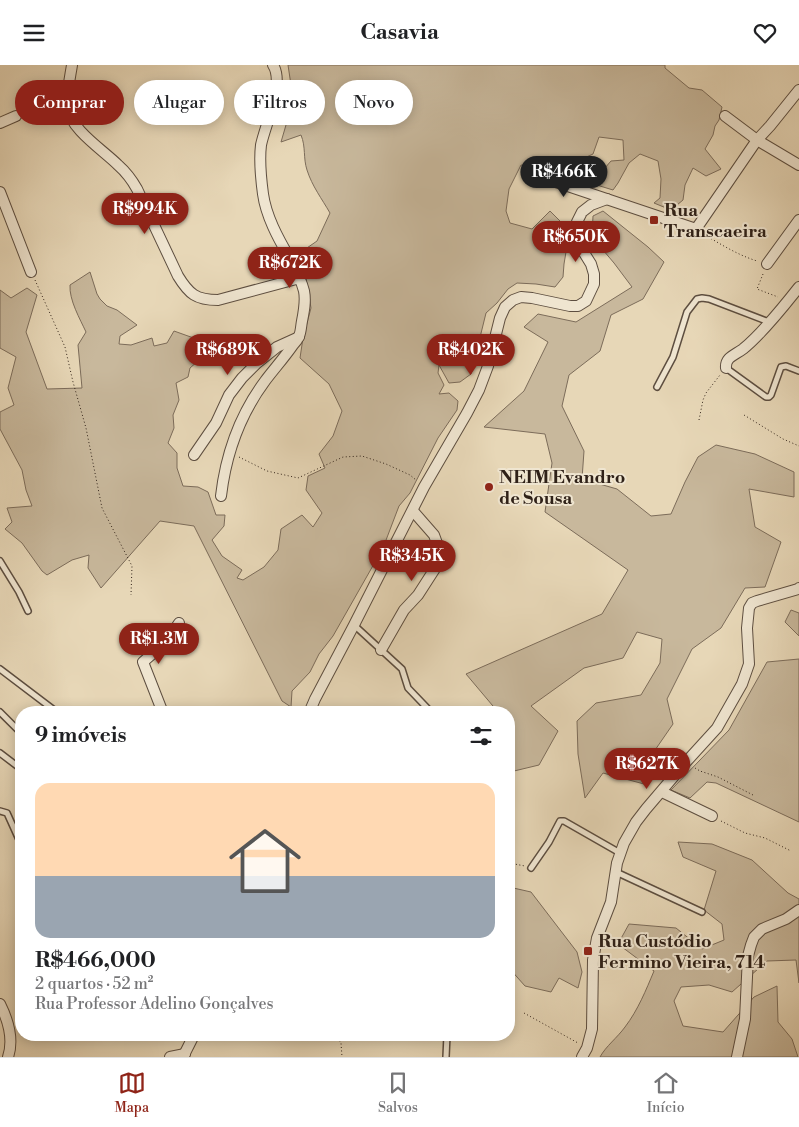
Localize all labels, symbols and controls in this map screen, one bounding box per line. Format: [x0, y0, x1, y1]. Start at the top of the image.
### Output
icon: menu [20, 19, 48, 47]
text: Casavia [360, 19, 439, 46]
icon: heart [751, 19, 779, 47]
chip: Comprar [15, 80, 124, 125]
chip: Alugar [134, 80, 224, 125]
chip: Filtros [234, 80, 325, 125]
chip: Novo [335, 80, 413, 125]
pin: R$466K [523, 155, 605, 198]
text: R$466K [531, 162, 597, 182]
pin: R$994K [104, 193, 186, 235]
text: R$994K [112, 199, 178, 219]
place label: Rua Transcaeira [664, 199, 767, 243]
marker: Rua Transcaeira [648, 214, 660, 226]
pin: R$650K [535, 221, 617, 263]
text: R$650K [543, 227, 609, 247]
pin: R$672K [249, 247, 331, 289]
text: R$672K [259, 253, 321, 273]
pin: R$689K [187, 333, 269, 376]
pin: R$402K [430, 333, 512, 376]
text: R$689K [196, 340, 260, 360]
text: R$402K [438, 340, 504, 360]
place label: NEIM Evandro de Sousa [499, 466, 625, 510]
marker: NEIM Evandro de Sousa [483, 481, 495, 493]
pin: R$345K [371, 539, 453, 582]
text: R$345K [380, 546, 444, 566]
pin: R$1.3M [118, 623, 200, 665]
text: R$1.3M [130, 629, 188, 649]
icon: filters [467, 722, 495, 750]
text: 9 imóveis [35, 723, 126, 749]
pin: R$627K [606, 747, 688, 790]
text: R$627K [615, 754, 679, 774]
icon: home [220, 816, 310, 906]
place label: Rua Custódio Fermino Vieira, 714 [598, 930, 766, 974]
marker: Rua Custódio Fermino Vieira, 714 [582, 945, 594, 957]
text: R$466,000 [35, 948, 156, 974]
text: 2 quartos · 52 m² [35, 974, 153, 994]
text: Rua Professor Adelino Gonçalves [35, 994, 274, 1014]
tab: Mapa [114, 1069, 149, 1117]
tab: Salvos [378, 1069, 418, 1117]
tab: Início [647, 1069, 685, 1117]

